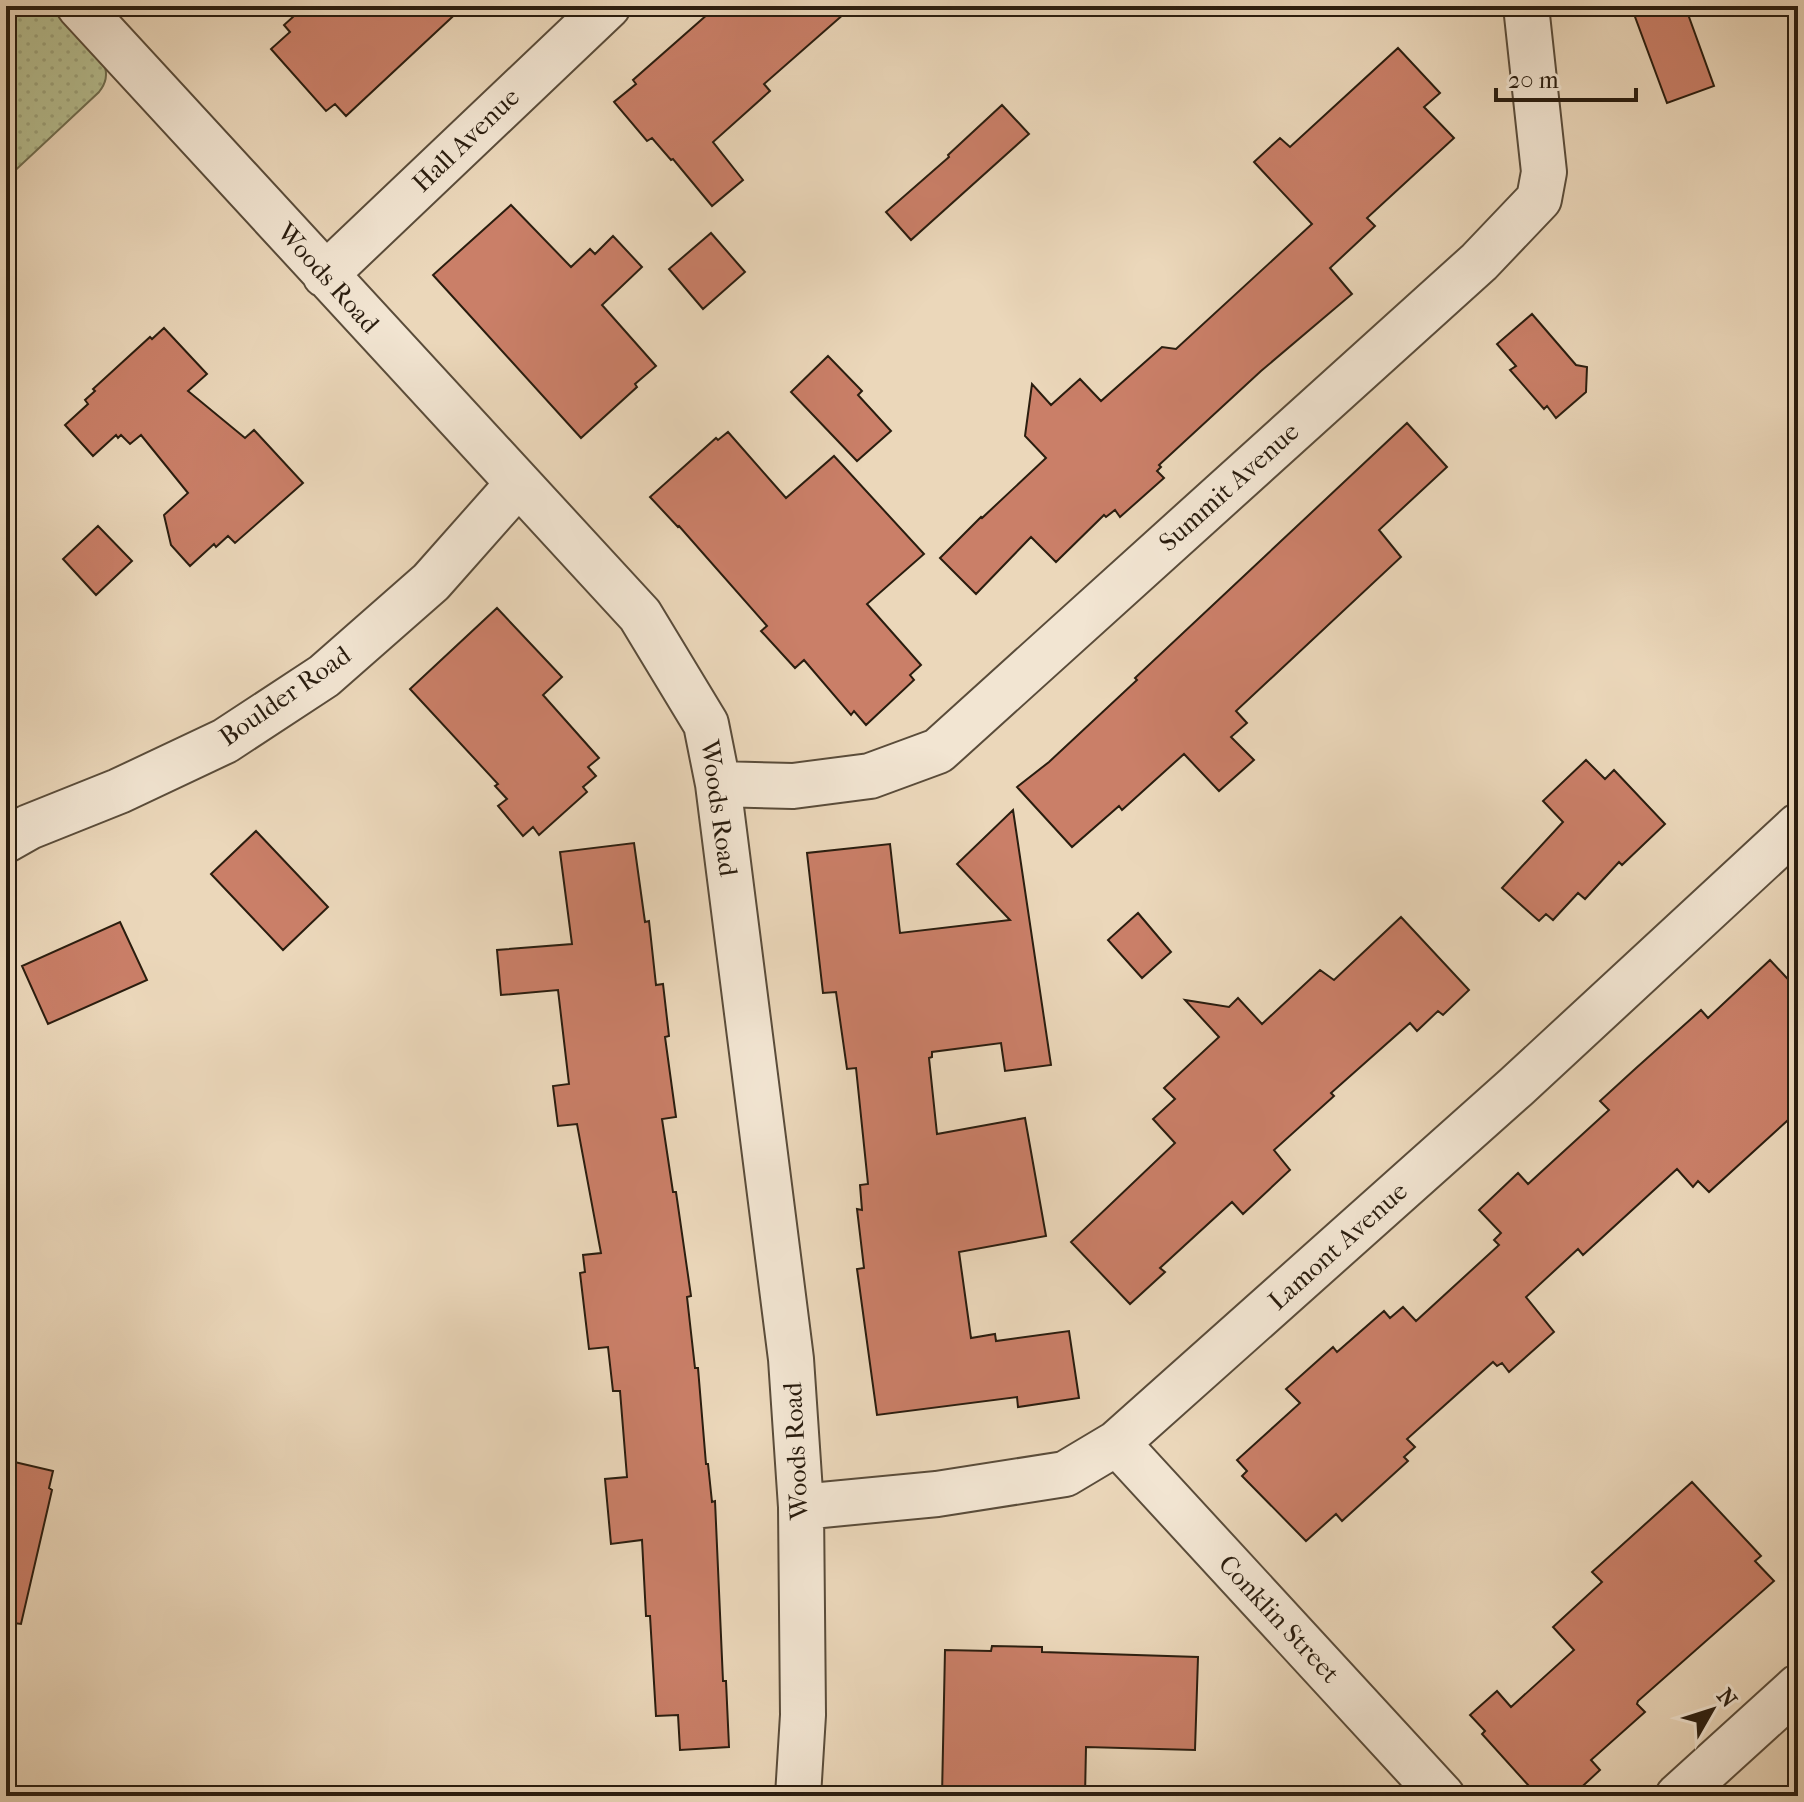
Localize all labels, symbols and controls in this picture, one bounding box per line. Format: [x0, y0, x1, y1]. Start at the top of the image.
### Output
scale bar [1496, 52, 1636, 102]
text: 20 m [1508, 66, 1559, 94]
street label: Hall Avenue [406, 81, 526, 199]
street label: Woods Road [270, 216, 386, 340]
street label: Summit Avenue [1153, 416, 1305, 558]
street label: Boulder Road [213, 639, 357, 753]
street label: Woods Road [694, 737, 744, 879]
street label: Lamont Avenue [1262, 1176, 1414, 1316]
street label: Woods Road [777, 1381, 815, 1521]
street label: Conklin Street [1212, 1549, 1346, 1690]
north arrow [1672, 1670, 1752, 1750]
text: N [1711, 1683, 1742, 1713]

